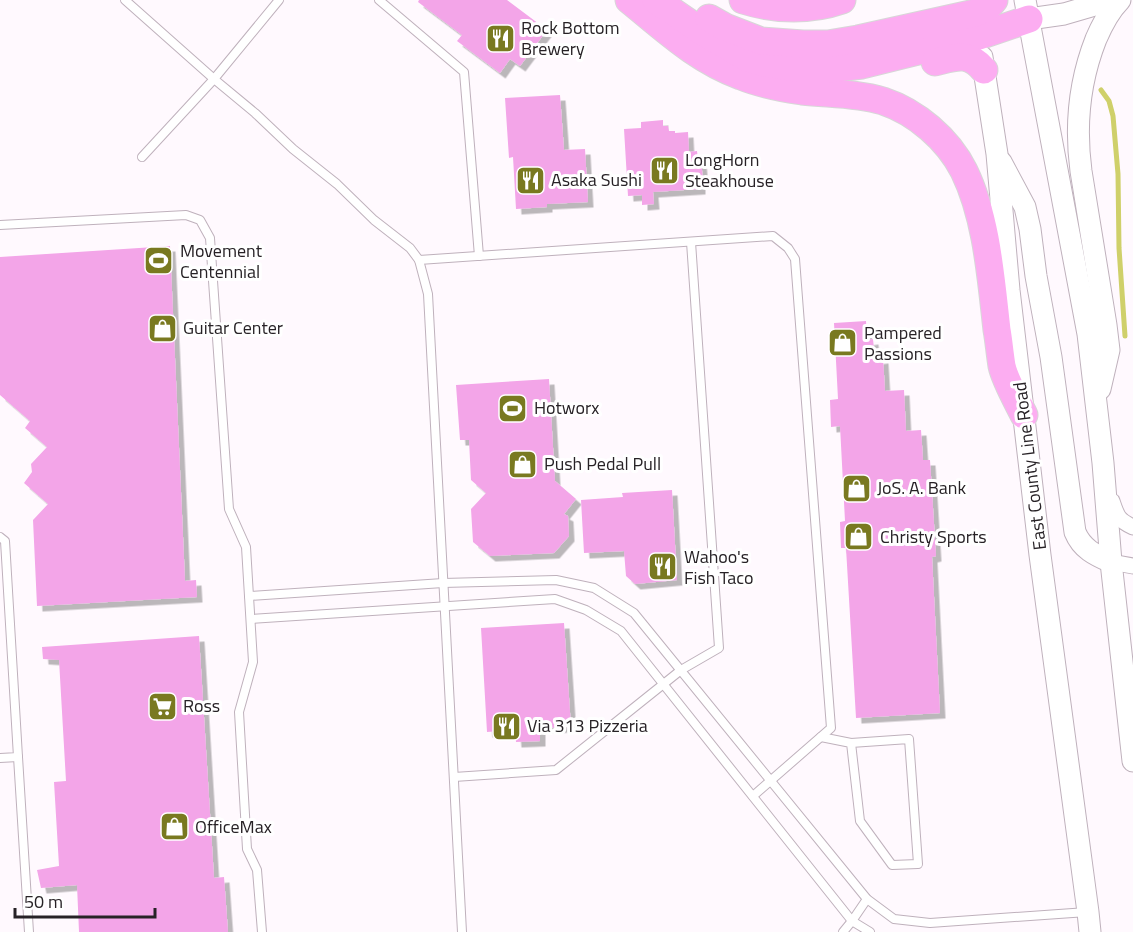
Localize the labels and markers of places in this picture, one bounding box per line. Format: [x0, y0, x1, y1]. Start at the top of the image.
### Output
place label: Rock Bottom Brewery [521, 14, 620, 62]
restaurant icon: Rock Bottom Brewery [484, 22, 516, 54]
place label: LongHorn Steakhouse [685, 146, 774, 194]
restaurant icon: LongHorn Steakhouse [648, 154, 680, 186]
restaurant icon: Asaka Sushi [514, 164, 546, 196]
place label: Asaka Sushi [551, 166, 642, 193]
place label: Movement Centennial [180, 237, 263, 285]
sports icon: Movement Centennial [143, 245, 175, 277]
shop icon: Guitar Center [146, 312, 178, 344]
place label: Guitar Center [183, 314, 283, 341]
place label: Pampered Passions [864, 319, 942, 367]
shop icon: Pampered Passions [827, 327, 859, 359]
sports icon: Hotworx [497, 392, 529, 424]
place label: Hotworx [534, 394, 599, 421]
shop icon: Push Pedal Pull [507, 448, 539, 480]
place label: Push Pedal Pull [544, 450, 661, 477]
shop icon: JoS. A. Bank [840, 472, 872, 504]
place label: JoS. A. Bank [877, 474, 966, 501]
shop icon: Christy Sports [843, 521, 875, 553]
place label: Christy Sports [880, 523, 987, 550]
place label: Wahoo's Fish Taco [684, 543, 754, 591]
restaurant icon: Wahoo's Fish Taco [647, 551, 679, 583]
supermarket icon: Ross [146, 690, 178, 722]
place label: Ross [183, 692, 220, 719]
restaurant icon: Via 313 Pizzeria [490, 710, 522, 742]
place label: Via 313 Pizzeria [527, 712, 648, 739]
shop icon: OfficeMax [158, 811, 190, 843]
place label: OfficeMax [195, 813, 272, 840]

